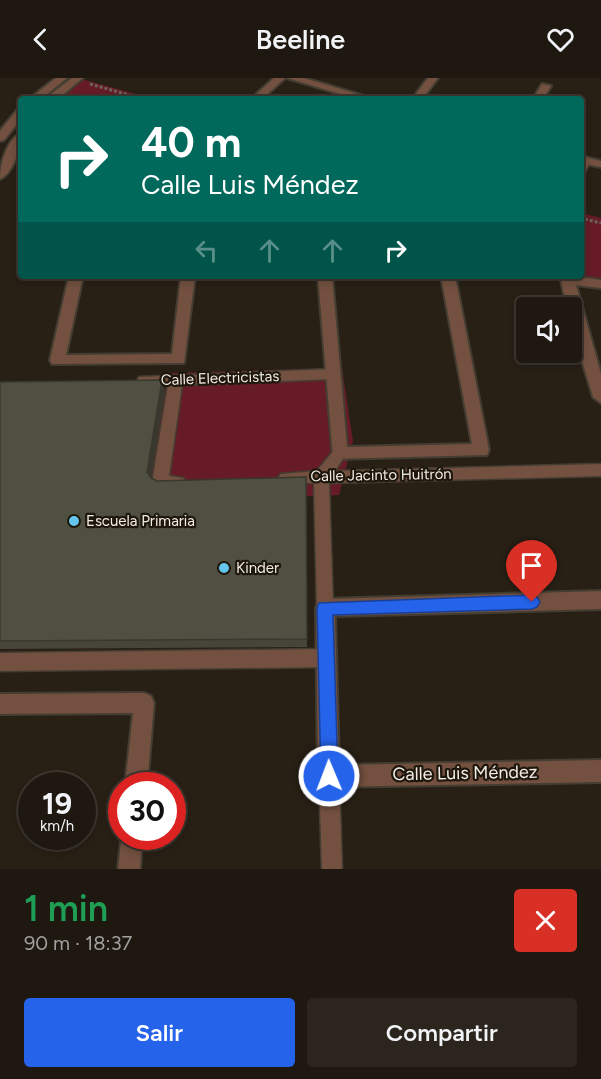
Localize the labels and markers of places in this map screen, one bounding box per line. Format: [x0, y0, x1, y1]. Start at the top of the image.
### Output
place label: Escuela Primaria [86, 512, 195, 530]
marker: Escuela Primaria [67, 514, 81, 528]
pin [506, 540, 557, 602]
place label: Kinder [236, 559, 279, 577]
marker: Kinder [217, 561, 231, 575]

